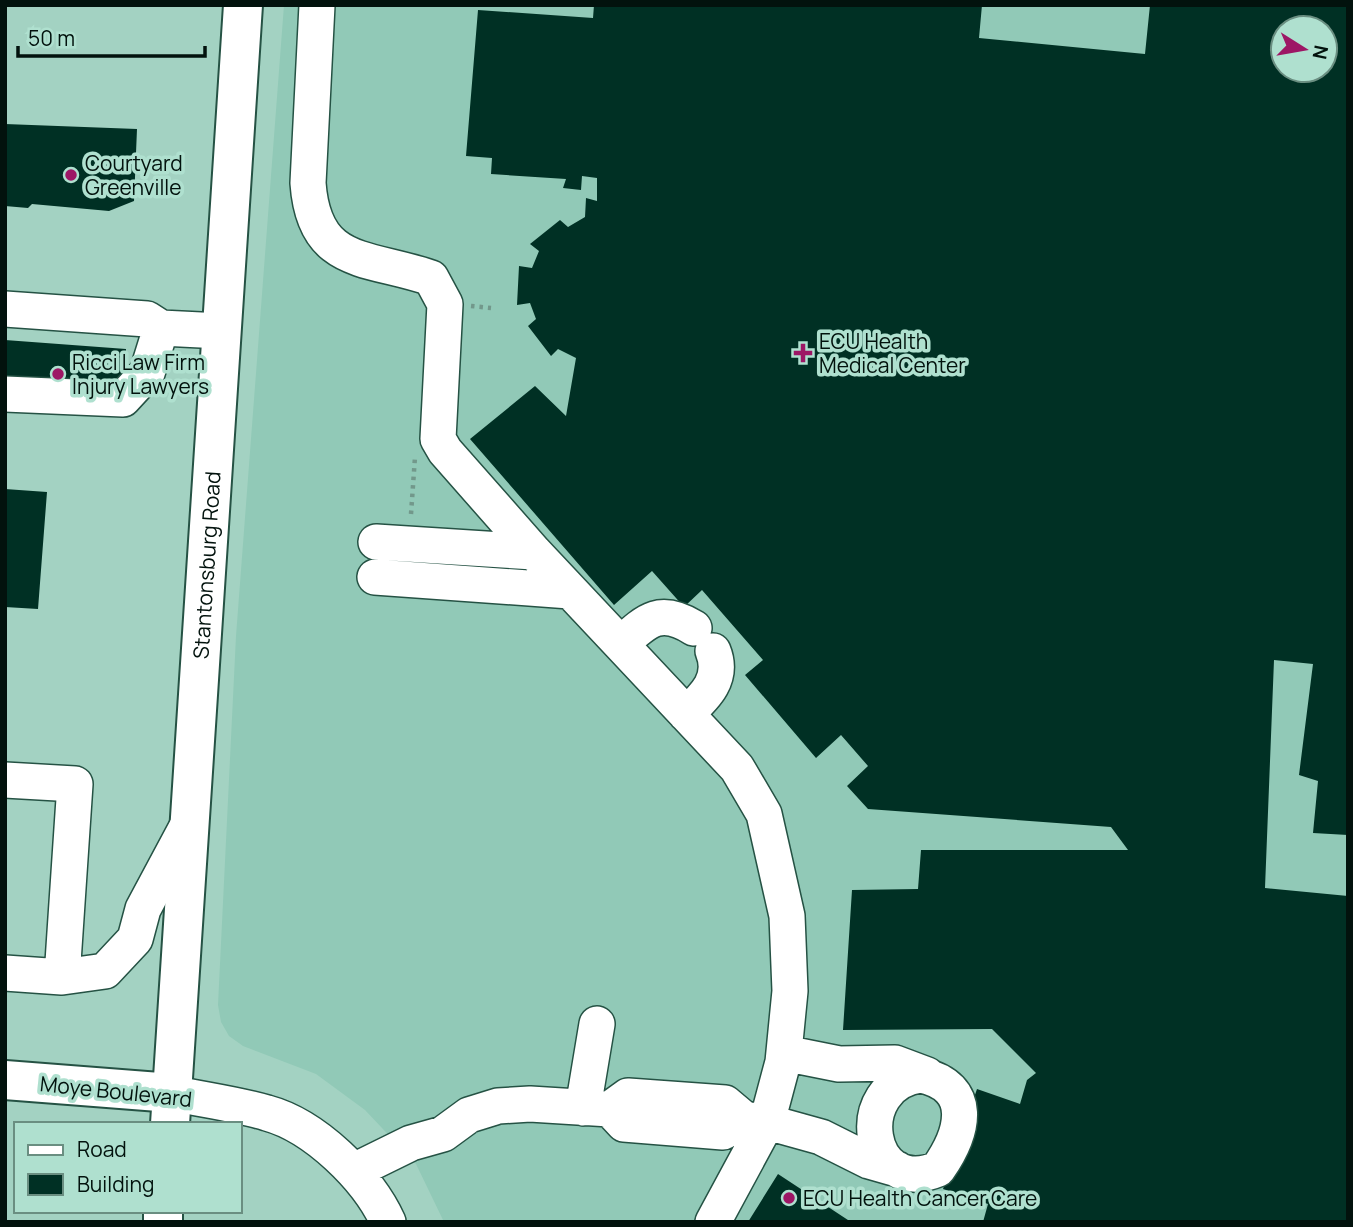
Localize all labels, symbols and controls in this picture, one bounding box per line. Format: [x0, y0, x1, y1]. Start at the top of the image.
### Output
scale bar [18, 14, 205, 58]
north arrow [1269, 14, 1339, 84]
text: 50 m [28, 24, 75, 52]
text: N [1307, 43, 1335, 61]
place label: Courtyard Greenville [85, 149, 183, 201]
marker: Courtyard Greenville [63, 167, 79, 183]
place label: ECU Health Medical Center [819, 327, 966, 379]
marker: ECU Health Medical Center [793, 343, 813, 363]
place label: Ricci Law Firm Injury Lawyers [72, 348, 209, 400]
marker: Ricci Law Firm Injury Lawyers [50, 366, 66, 382]
street label: Stantonsburg Road [186, 470, 227, 660]
street label: Moye Boulevard [39, 1069, 193, 1113]
legend [14, 1122, 242, 1213]
text: Road [77, 1135, 127, 1163]
text: Building [77, 1170, 154, 1198]
place label: ECU Health Cancer Care [803, 1184, 1037, 1212]
marker: ECU Health Cancer Care [781, 1190, 797, 1206]

